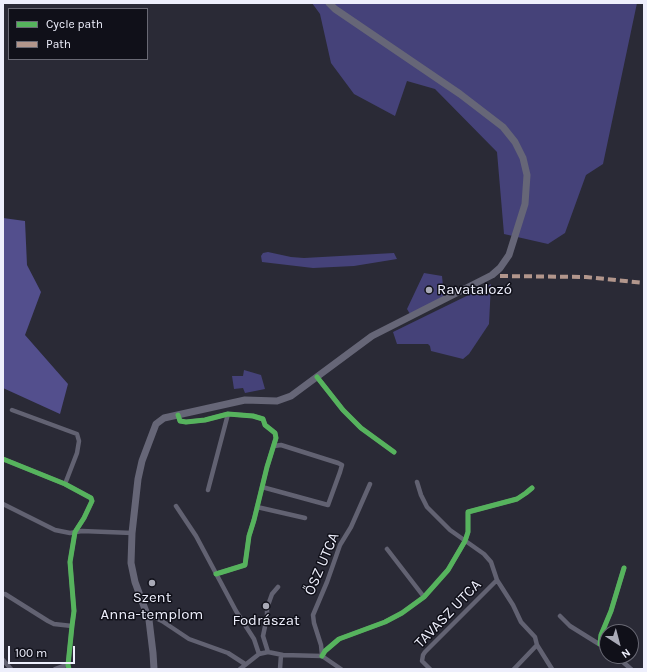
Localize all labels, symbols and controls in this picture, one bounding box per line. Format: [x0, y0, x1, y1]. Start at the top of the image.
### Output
legend [8, 8, 148, 60]
text: Cycle path [46, 17, 103, 31]
text: Path [46, 37, 71, 51]
place label: Ravatalozó [437, 281, 512, 299]
marker: Ravatalozó [424, 285, 434, 295]
street label: ŐSZ UTCA [301, 530, 343, 598]
street label: TAVASZ UTCA [411, 576, 485, 652]
marker: Szent Anna-templom [147, 578, 157, 588]
place label: Szent Anna-templom [101, 589, 203, 624]
marker: Fodrászat [261, 601, 271, 611]
place label: Fodrászat [232, 612, 300, 630]
north arrow [599, 624, 639, 664]
scale bar [10, 638, 77, 664]
text: 100 m [15, 646, 47, 660]
text: N [619, 646, 633, 661]

